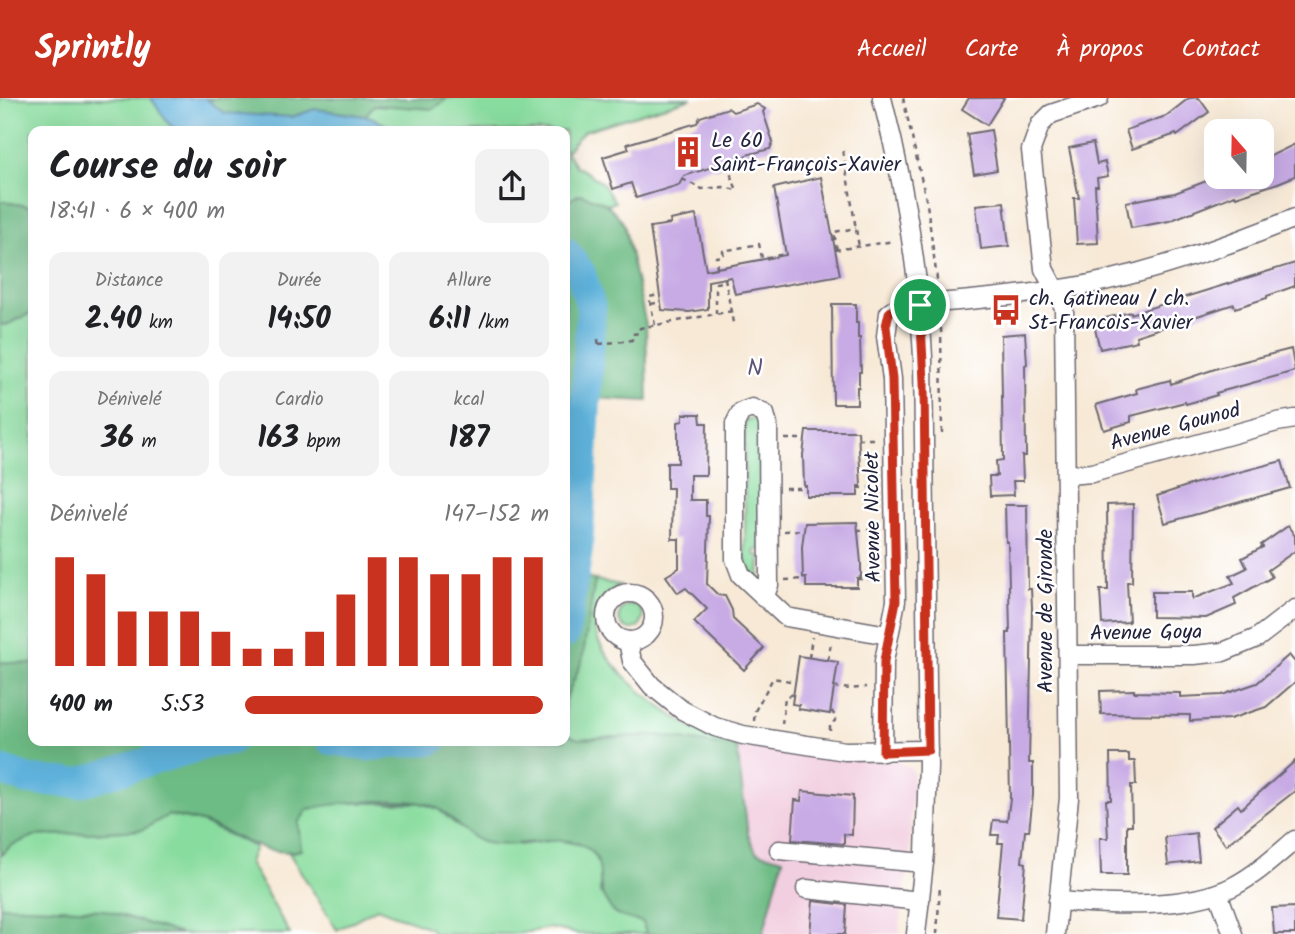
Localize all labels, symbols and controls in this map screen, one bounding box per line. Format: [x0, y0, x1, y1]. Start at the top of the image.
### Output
text: Sprintly [35, 23, 151, 76]
text: Accueil [857, 30, 927, 69]
text: Carte [965, 30, 1018, 69]
text: À propos [1056, 30, 1143, 69]
text: Contact [1181, 30, 1260, 69]
north arrow [1204, 119, 1274, 189]
map controls [1204, 119, 1274, 189]
place label: Le 60 Saint-François-Xavier [711, 125, 902, 182]
building icon: Le 60 Saint-François-Xavier [671, 135, 705, 169]
text: Course du soir [49, 138, 285, 198]
button: share [475, 149, 549, 223]
text: 18:41 · 6 × 400 m [49, 194, 225, 230]
text: Distance [95, 266, 163, 296]
text: Durée [277, 266, 321, 296]
text: Allure [447, 266, 491, 296]
pin [890, 275, 950, 335]
place label: ch. Gatineau / ch. St-Francois-Xavier [1029, 283, 1194, 340]
icon: arrive [901, 286, 939, 324]
bus stop icon: ch. Gatineau / ch. St-Francois-Xavier [989, 293, 1023, 327]
text: 2.40 [85, 296, 141, 344]
text: 14:50 [267, 296, 331, 344]
text: 6:11 [429, 296, 471, 344]
text: km [141, 308, 173, 338]
text: /km [471, 308, 509, 338]
district label: N [747, 351, 765, 387]
text: Dénivelé [97, 385, 161, 415]
text: Cardio [274, 385, 324, 415]
text: kcal [454, 385, 484, 415]
street label: Avenue Gounod [1106, 394, 1245, 461]
text: 36 [101, 415, 134, 463]
text: 163 [257, 415, 299, 463]
text: 187 [449, 415, 489, 463]
text: m [134, 427, 157, 457]
text: bpm [299, 427, 341, 457]
street label: Avenue Nicolet [856, 450, 891, 583]
text: Dénivelé [49, 497, 127, 533]
text: 147–152 m [444, 497, 549, 533]
street label: Avenue de Gironde [1030, 528, 1063, 693]
street label: Avenue Goya [1090, 616, 1202, 651]
text: 400 m [49, 687, 113, 723]
text: 5:53 [161, 687, 205, 723]

